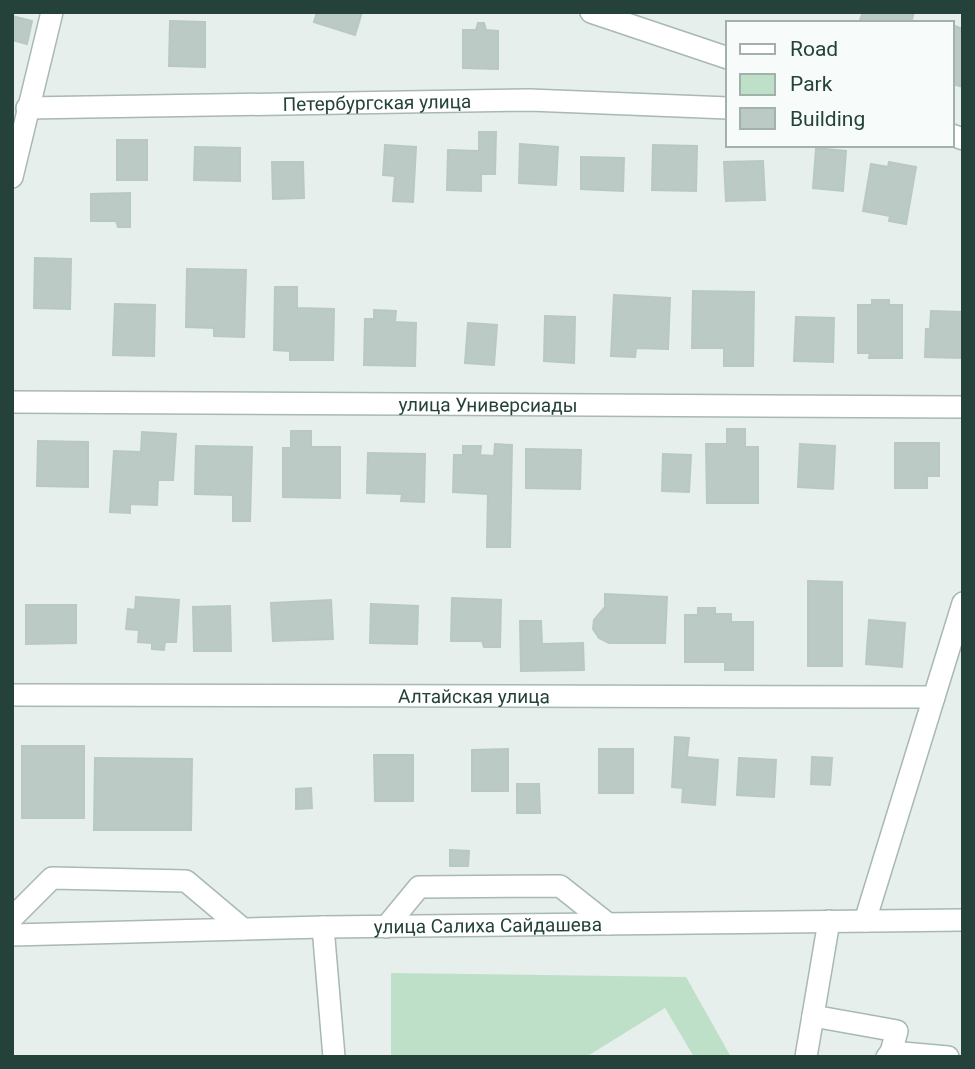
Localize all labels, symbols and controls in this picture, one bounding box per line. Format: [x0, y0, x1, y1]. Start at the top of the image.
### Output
legend [726, 21, 954, 147]
text: Road [790, 37, 838, 61]
text: Park [790, 72, 833, 96]
street label: Петербургская улица [282, 90, 471, 116]
text: Building [790, 107, 865, 131]
street label: улица Универсиады [398, 393, 578, 417]
street label: Алтайская улица [398, 685, 550, 708]
street label: улица Салиха Сайдашева [374, 913, 602, 938]

